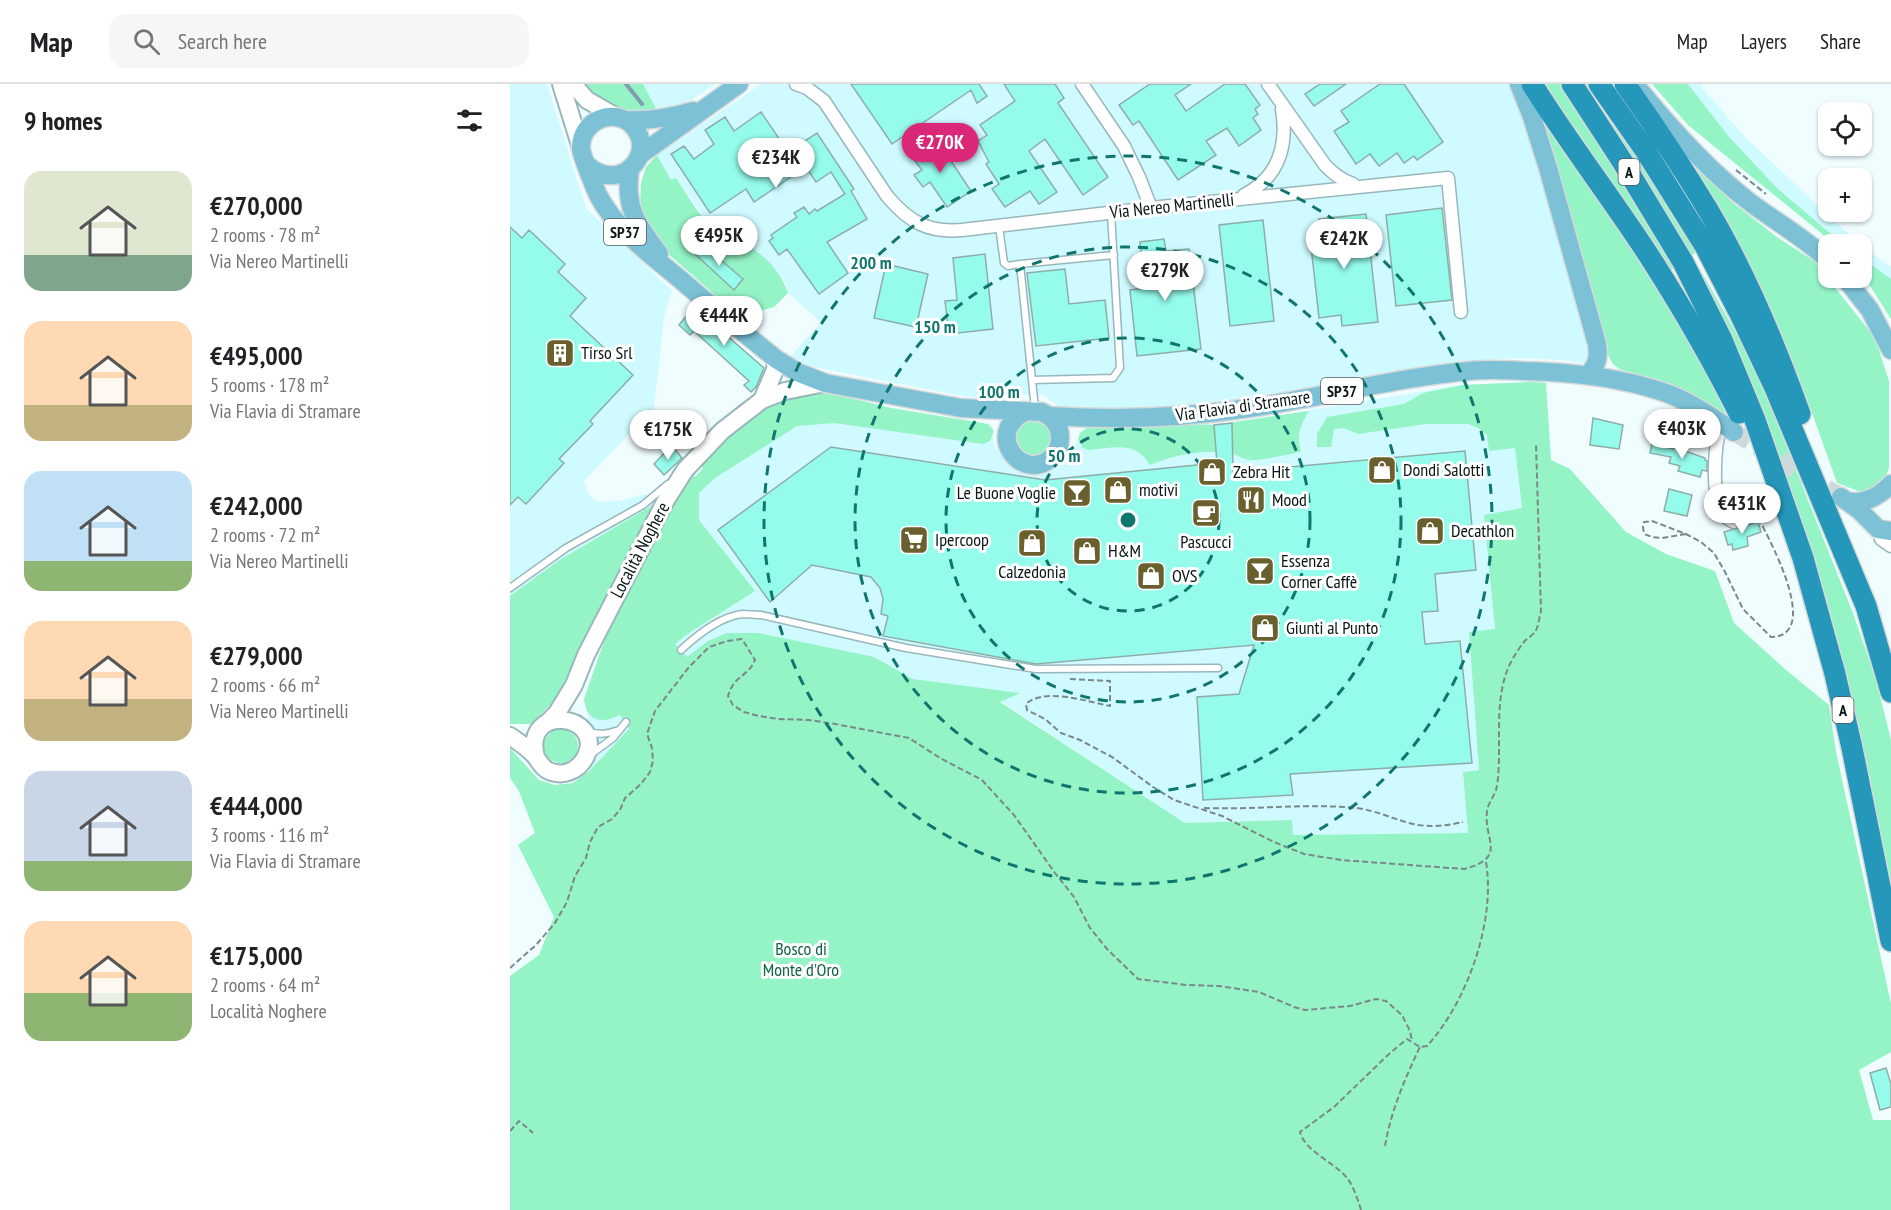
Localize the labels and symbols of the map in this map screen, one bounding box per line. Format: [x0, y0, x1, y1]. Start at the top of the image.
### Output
pin: €270K [898, 123, 982, 174]
pin: €234K [734, 138, 818, 189]
road number: A [1618, 159, 1640, 185]
street label: Via Nereo Martinelli [1108, 188, 1235, 224]
pin: €495K [677, 216, 761, 267]
road number: SP37 [604, 219, 646, 245]
pin: €242K [1302, 219, 1386, 270]
text: 200 m [850, 251, 892, 274]
pin: €279K [1123, 251, 1207, 302]
pin: €444K [682, 296, 766, 347]
text: 150 m [914, 315, 956, 338]
building icon: Tirso Srl [544, 337, 576, 369]
place label: Tirso Srl [581, 341, 633, 364]
road number: SP37 [1321, 378, 1363, 404]
text: 100 m [978, 380, 1020, 403]
street label: Via Flavia di Stramare [1173, 385, 1312, 426]
pin: €403K [1640, 409, 1724, 460]
pin: €175K [626, 410, 710, 461]
text: 50 m [1048, 444, 1080, 467]
shop icon: Dondi Salotti [1366, 454, 1398, 486]
shop icon: Zebra Hit [1196, 456, 1228, 488]
place label: Dondi Salotti [1403, 458, 1484, 481]
place label: Zebra Hit [1233, 460, 1290, 483]
shop icon: motivi [1102, 474, 1134, 506]
bar icon: Le Buone Voglie [1061, 477, 1093, 509]
place label: motivi [1139, 478, 1178, 501]
place label: Le Buone Voglie [957, 481, 1056, 504]
restaurant icon: Mood [1235, 484, 1267, 516]
pin: €431K [1700, 484, 1784, 535]
place label: Mood [1272, 488, 1307, 511]
cafe icon: Pascucci [1190, 497, 1222, 529]
street label: Località Noghere [605, 498, 674, 602]
centre of rings [1118, 510, 1138, 530]
shop icon: Decathlon [1414, 515, 1446, 547]
place label: Decathlon [1451, 519, 1514, 542]
supermarket icon: Ipercoop [898, 524, 930, 556]
shop icon: Calzedonia [1016, 527, 1048, 559]
place label: Ipercoop [935, 528, 989, 551]
place label: Pascucci [1180, 530, 1232, 553]
shop icon: H&M [1071, 535, 1103, 567]
place label: H&M [1108, 539, 1141, 562]
place label: Essenza Corner Caffè [1281, 549, 1357, 593]
bar icon: Essenza Corner Caffè [1244, 555, 1276, 587]
place label: Calzedonia [998, 560, 1066, 583]
shop icon: OVS [1135, 560, 1167, 592]
place label: OVS [1172, 564, 1198, 587]
shop icon: Giunti al Punto [1249, 612, 1281, 644]
place label: Giunti al Punto [1286, 616, 1379, 639]
road number: A [1832, 697, 1854, 723]
park label: Bosco di Monte d'Oro [763, 937, 839, 981]

